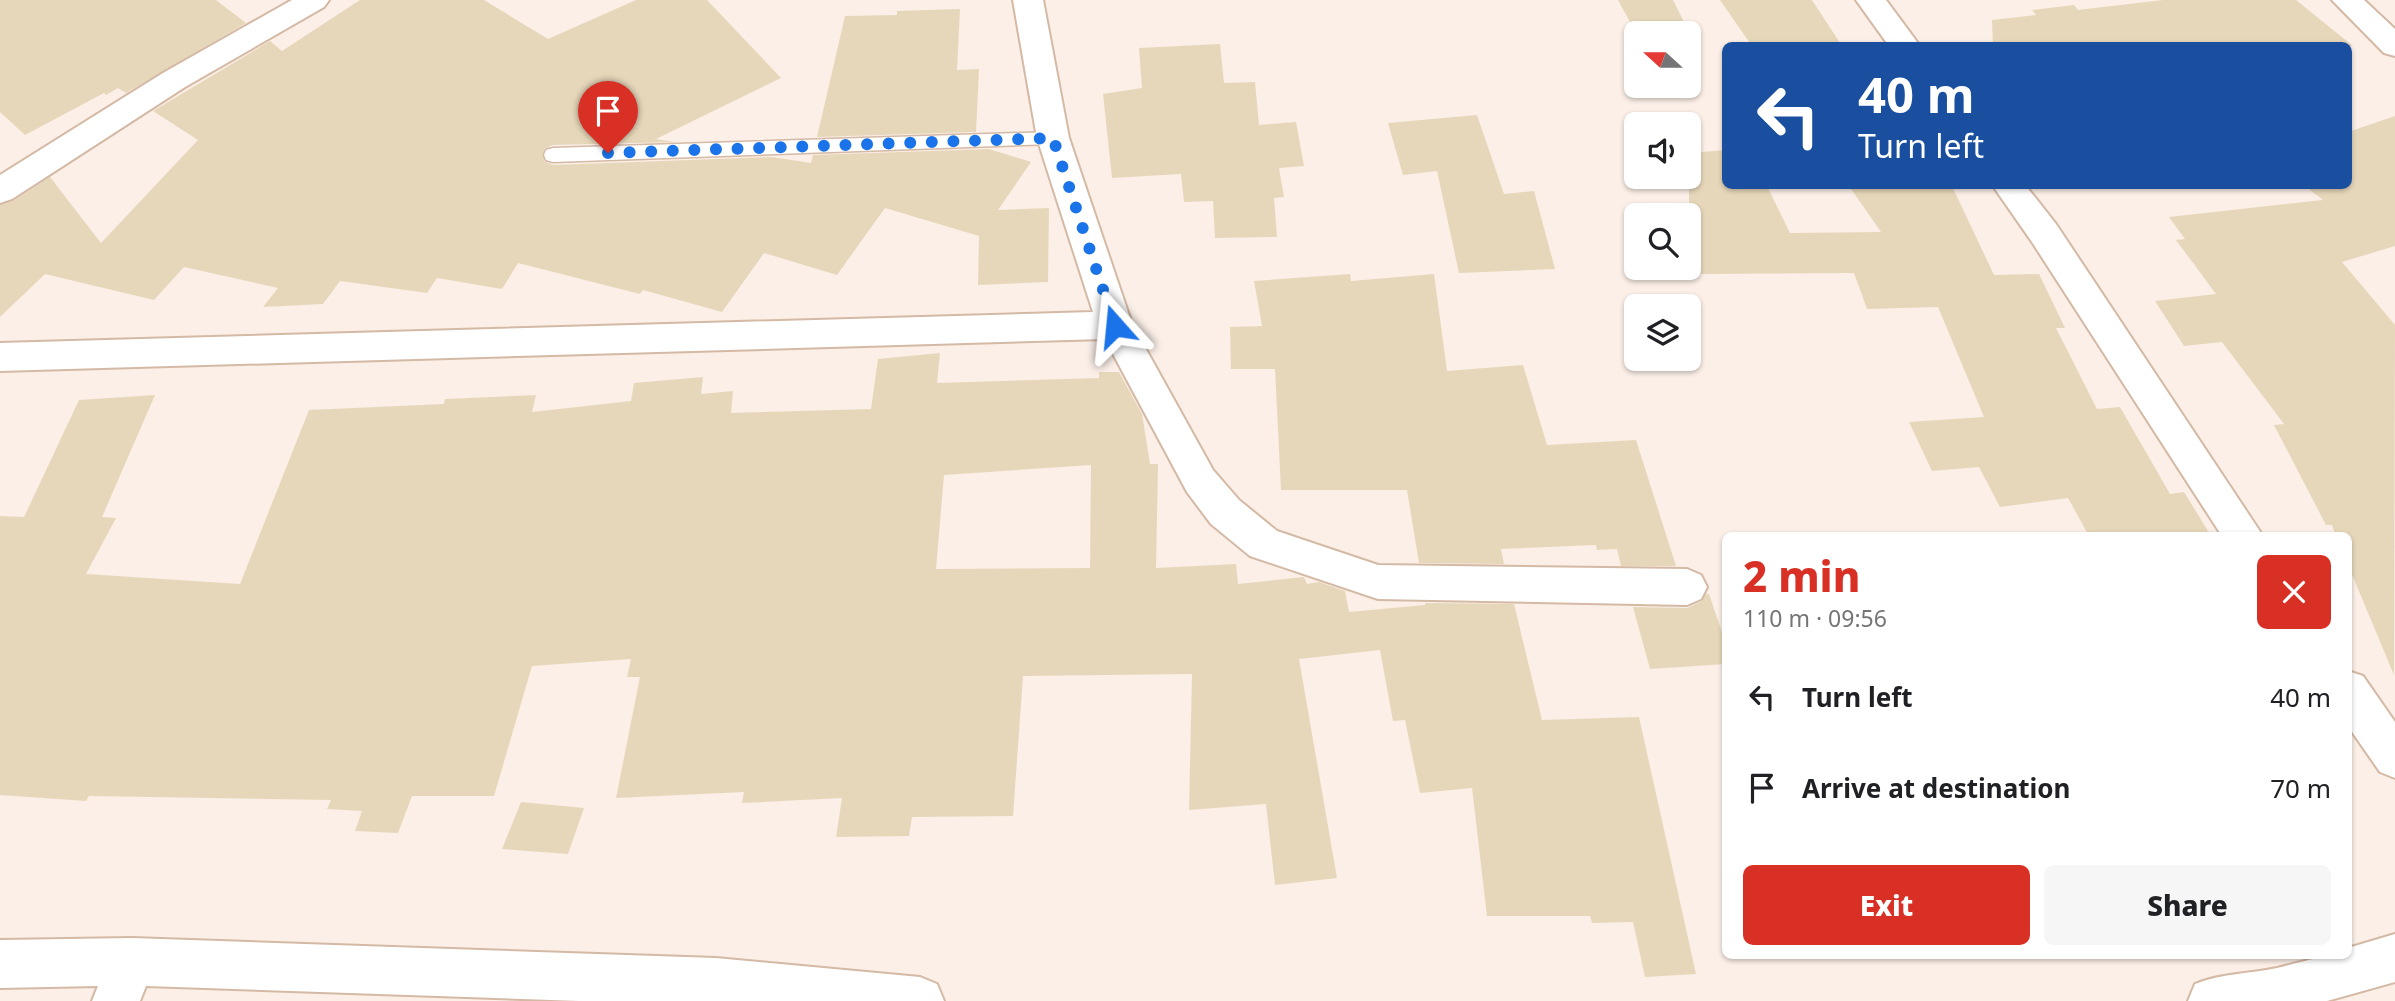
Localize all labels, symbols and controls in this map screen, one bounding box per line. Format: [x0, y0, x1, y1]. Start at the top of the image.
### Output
north arrow [1624, 21, 1701, 98]
map controls [1624, 21, 1701, 371]
text: 40 m [1858, 61, 1975, 127]
icon: left [1743, 70, 1834, 161]
pin [578, 81, 638, 153]
icon: arrive [589, 92, 627, 130]
button: sound [1624, 112, 1701, 189]
text: Turn left [1858, 124, 1984, 167]
button: search [1624, 203, 1701, 280]
position arrow [1078, 289, 1152, 363]
button: layers [1624, 294, 1701, 371]
text: 2 min [1743, 547, 1860, 604]
button: close [2257, 555, 2331, 629]
text: 110 m · 09:56 [1743, 602, 1887, 634]
icon: left [1743, 678, 1781, 716]
text: Turn left [1802, 679, 1913, 715]
text: 40 m [2270, 679, 2331, 715]
icon: arrive [1743, 769, 1781, 807]
text: Arrive at destination [1802, 770, 2071, 806]
text: 70 m [2270, 770, 2331, 806]
button: Exit [1743, 865, 2030, 945]
button: Share [2044, 865, 2331, 945]

